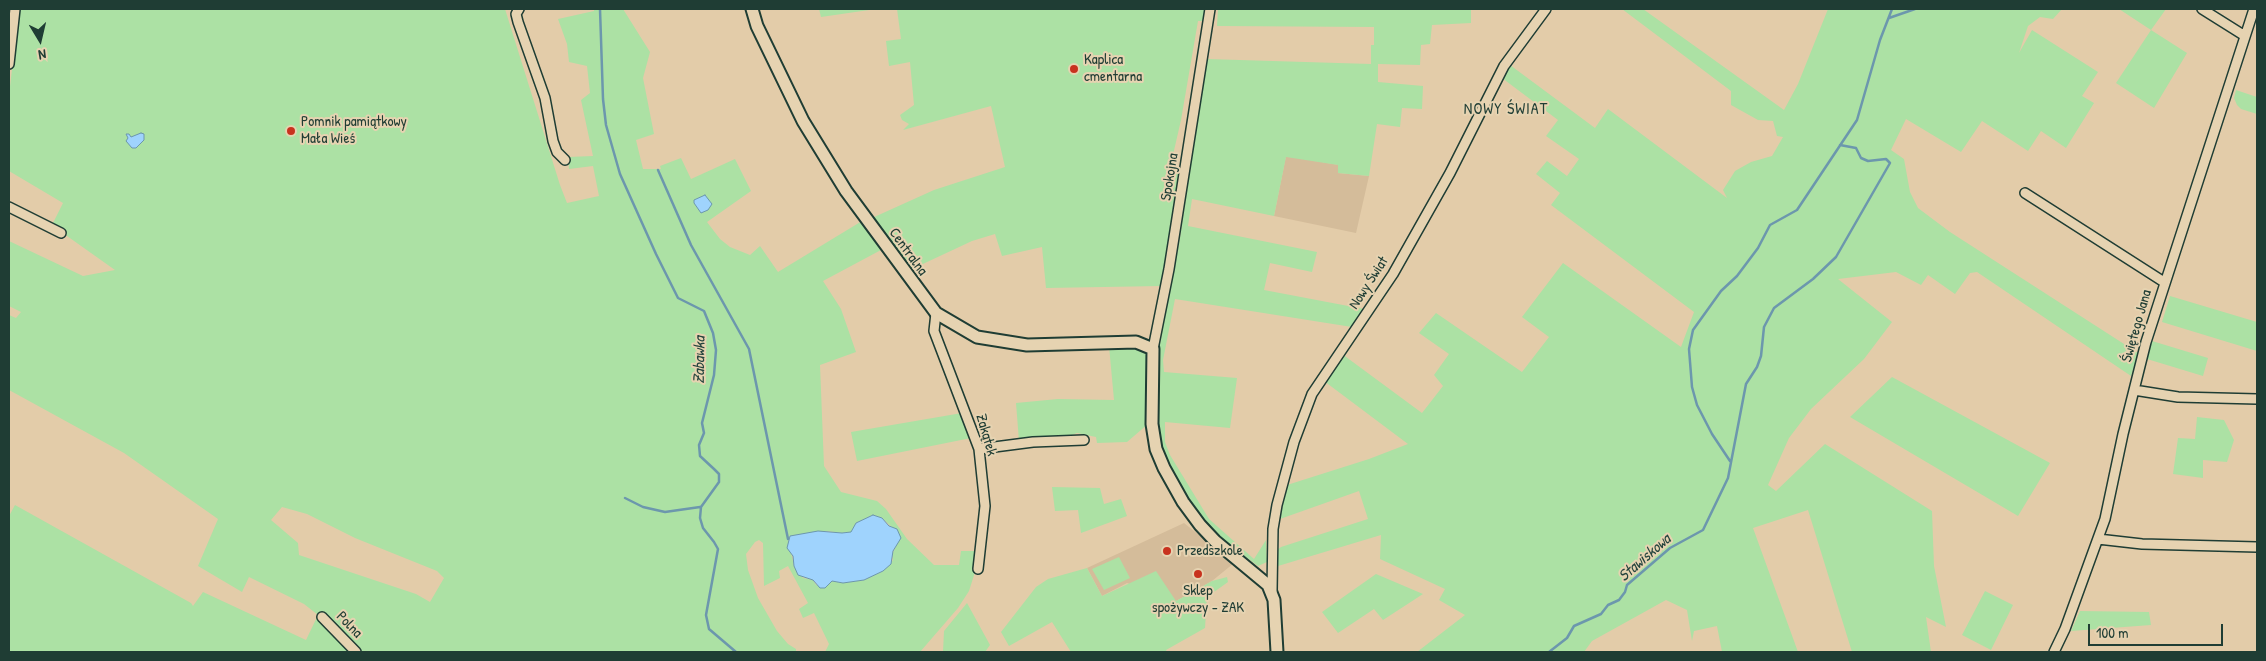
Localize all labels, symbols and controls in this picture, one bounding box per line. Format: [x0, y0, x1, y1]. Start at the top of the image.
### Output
north arrow [15, 15, 65, 65]
text: N [37, 45, 48, 65]
place label: Kaplica cmentarna [1084, 51, 1142, 86]
marker: Kaplica cmentarna [1068, 63, 1080, 75]
district label: NOWY ŚWIAT [1463, 100, 1549, 120]
place label: Pomnik pamiątkowy Mała Wieś [301, 113, 407, 148]
marker: Pomnik pamiątkowy Mała Wieś [285, 125, 297, 137]
street label: Spokojna [1157, 152, 1183, 202]
street label: Centralna [885, 225, 931, 279]
street label: Nowy Świat [1345, 253, 1393, 313]
street label: Świętego Jana [2118, 288, 2156, 364]
water label: Zabawka [690, 336, 710, 384]
street label: Zakątek [971, 412, 1001, 458]
water label: Stawiskowa [1615, 530, 1675, 586]
place label: Przedszkole [1177, 542, 1243, 560]
marker: Przedszkole [1161, 545, 1173, 557]
marker: Sklep spożywczy - ZAK [1192, 568, 1204, 580]
place label: Sklep spożywczy - ZAK [1152, 582, 1244, 617]
street label: Polna [332, 608, 366, 642]
scale bar [2091, 614, 2226, 646]
text: 100 m [2096, 622, 2129, 643]

